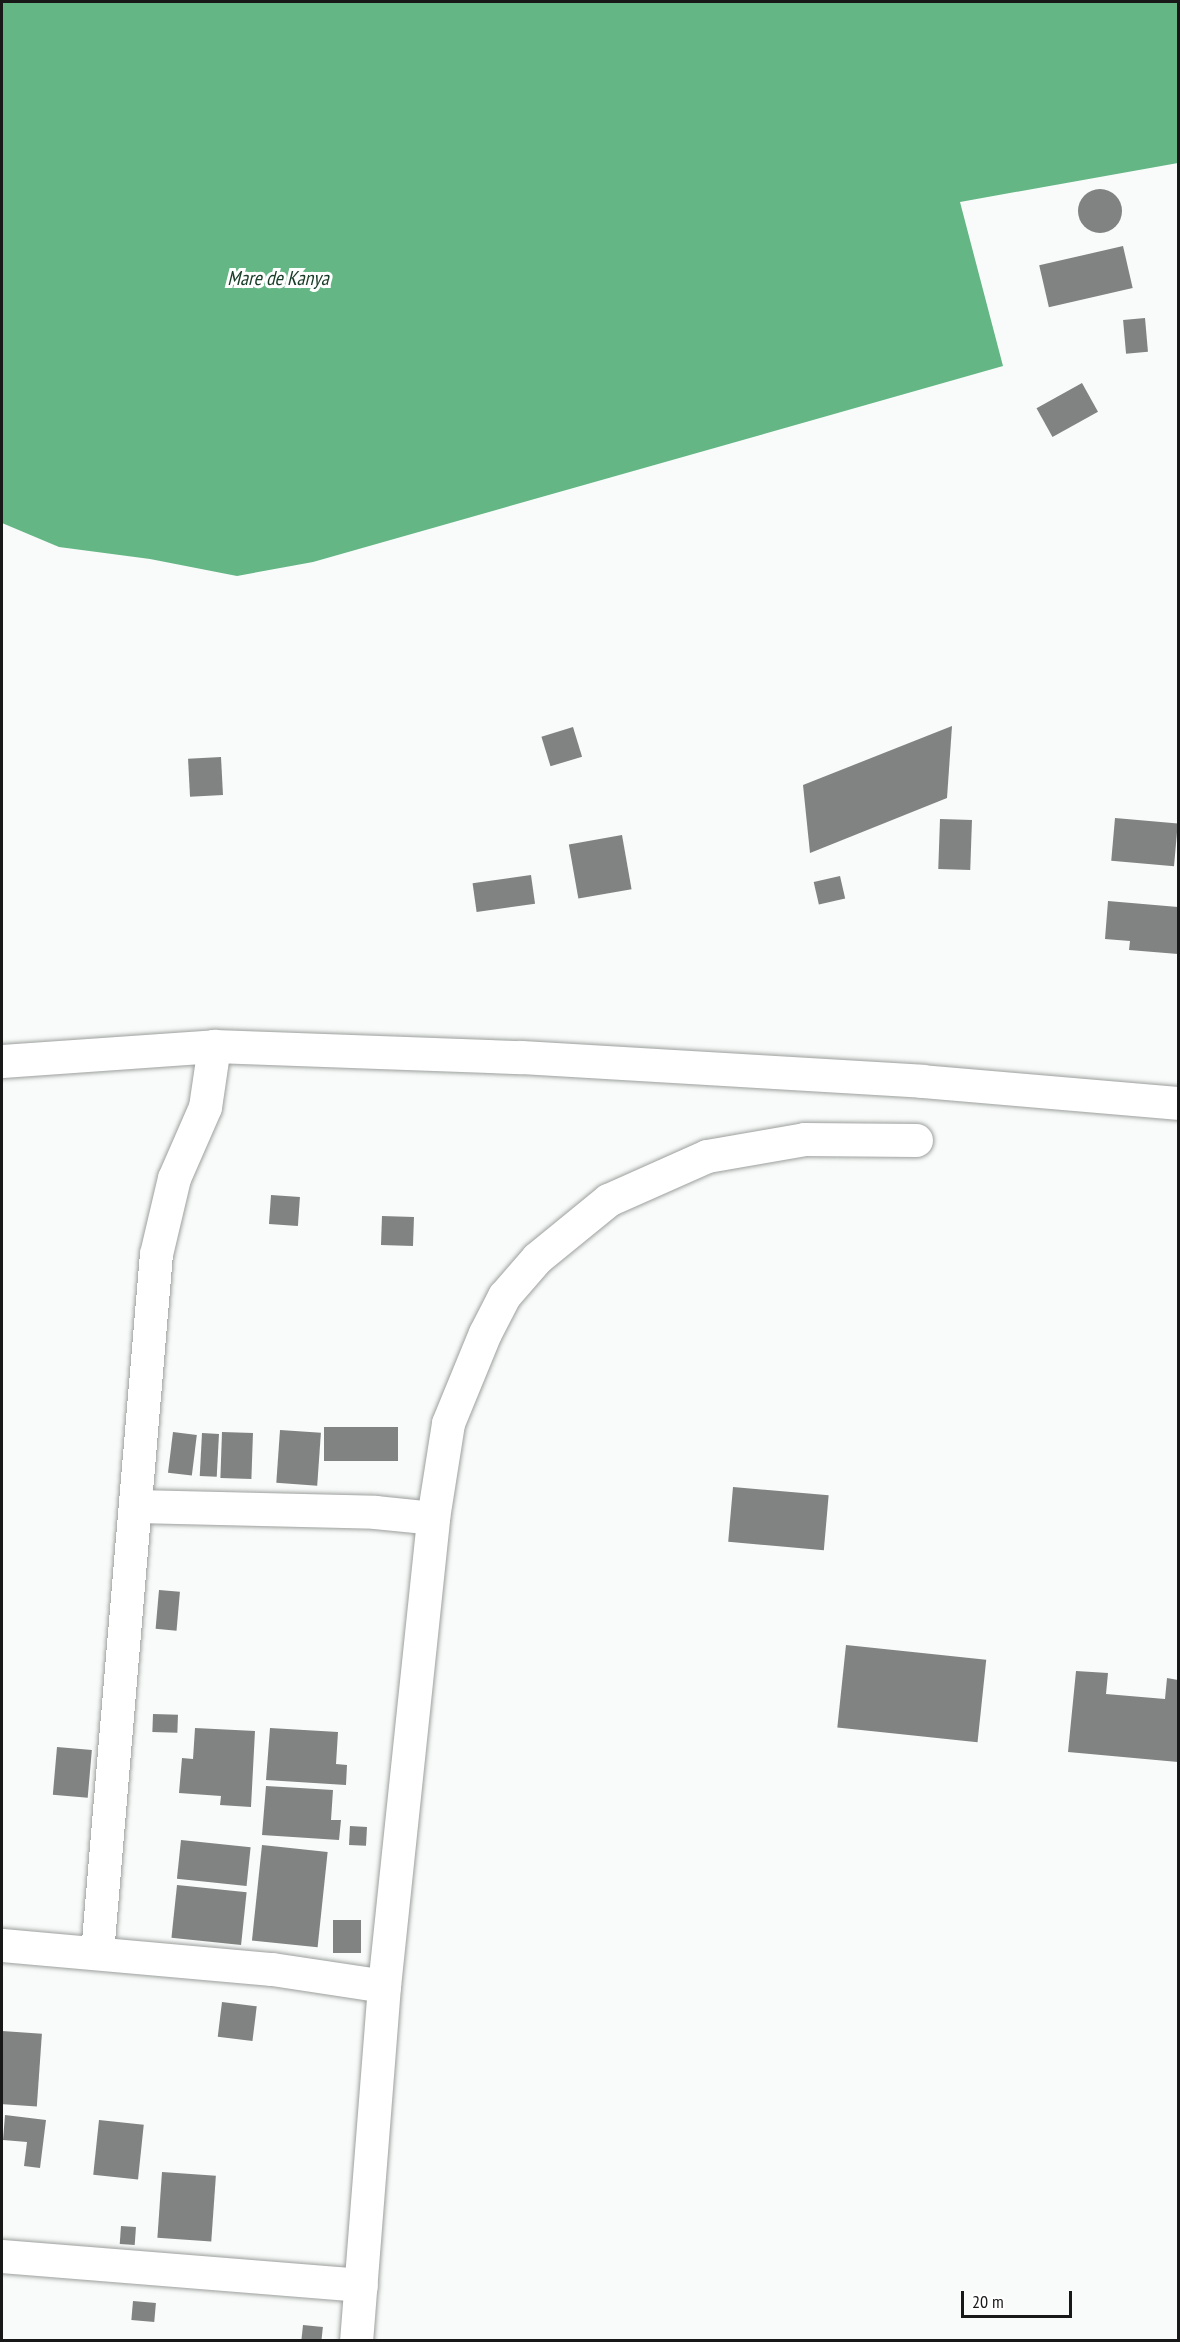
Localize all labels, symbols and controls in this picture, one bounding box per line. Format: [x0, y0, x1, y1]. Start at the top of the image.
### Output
water label: Mare de Kanya [227, 266, 329, 290]
scale bar [964, 2279, 1075, 2317]
text: 20 m [972, 2290, 1004, 2313]

